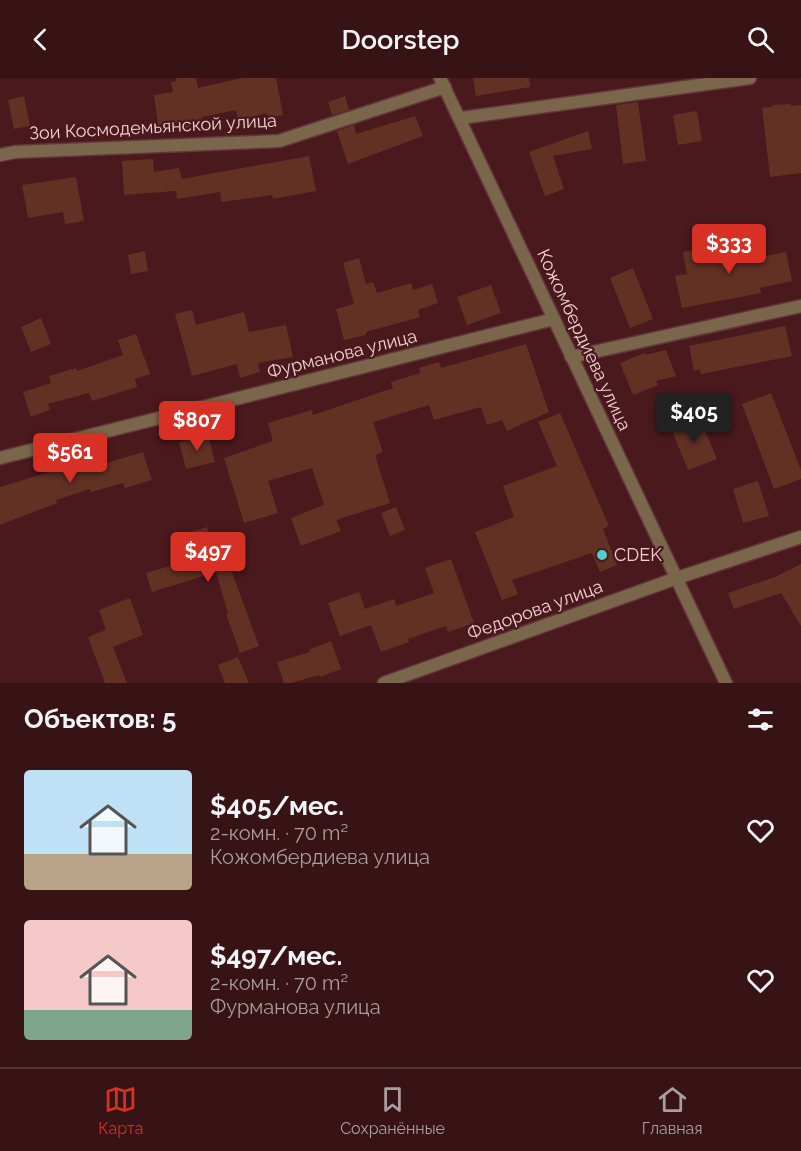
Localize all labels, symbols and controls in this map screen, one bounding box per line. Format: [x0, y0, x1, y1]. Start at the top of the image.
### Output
icon: back [24, 23, 57, 56]
icon: search [744, 23, 777, 56]
text: Doorstep [342, 24, 459, 55]
street label: Зои Космодемьянской улица [29, 110, 277, 143]
pin: $333 [693, 224, 765, 275]
text: $333 [706, 231, 752, 255]
street label: Кожомбердиева улица [533, 246, 636, 434]
street label: Фурманова улица [265, 325, 419, 382]
pin: $405 [658, 393, 730, 444]
text: $405 [670, 400, 718, 424]
pin: $807 [161, 401, 233, 452]
text: $807 [173, 408, 221, 432]
pin: $561 [34, 433, 106, 484]
text: $561 [47, 440, 93, 464]
pin: $497 [172, 532, 244, 583]
text: $497 [184, 539, 232, 563]
place label: CDEK [614, 544, 662, 565]
marker: CDEK [595, 548, 609, 562]
street label: Федорова улица [464, 575, 605, 644]
icon: filters [744, 703, 777, 736]
text: Объектов: 5 [24, 704, 176, 734]
text: $405/мес. [210, 791, 344, 821]
icon: home [72, 794, 144, 866]
icon: heart [744, 814, 777, 847]
text: 2-комн. · 70 m² [210, 821, 348, 845]
text: Кожомбердиева улица [210, 845, 430, 869]
text: $497/мес. [210, 941, 342, 971]
icon: home [72, 944, 144, 1016]
icon: heart [744, 964, 777, 997]
text: 2-комн. · 70 m² [210, 971, 348, 995]
text: Фурманова улица [210, 995, 381, 1019]
tab: Карта [98, 1083, 143, 1138]
tab: Сохранённые [340, 1083, 445, 1138]
tab: Главная [642, 1083, 703, 1138]

